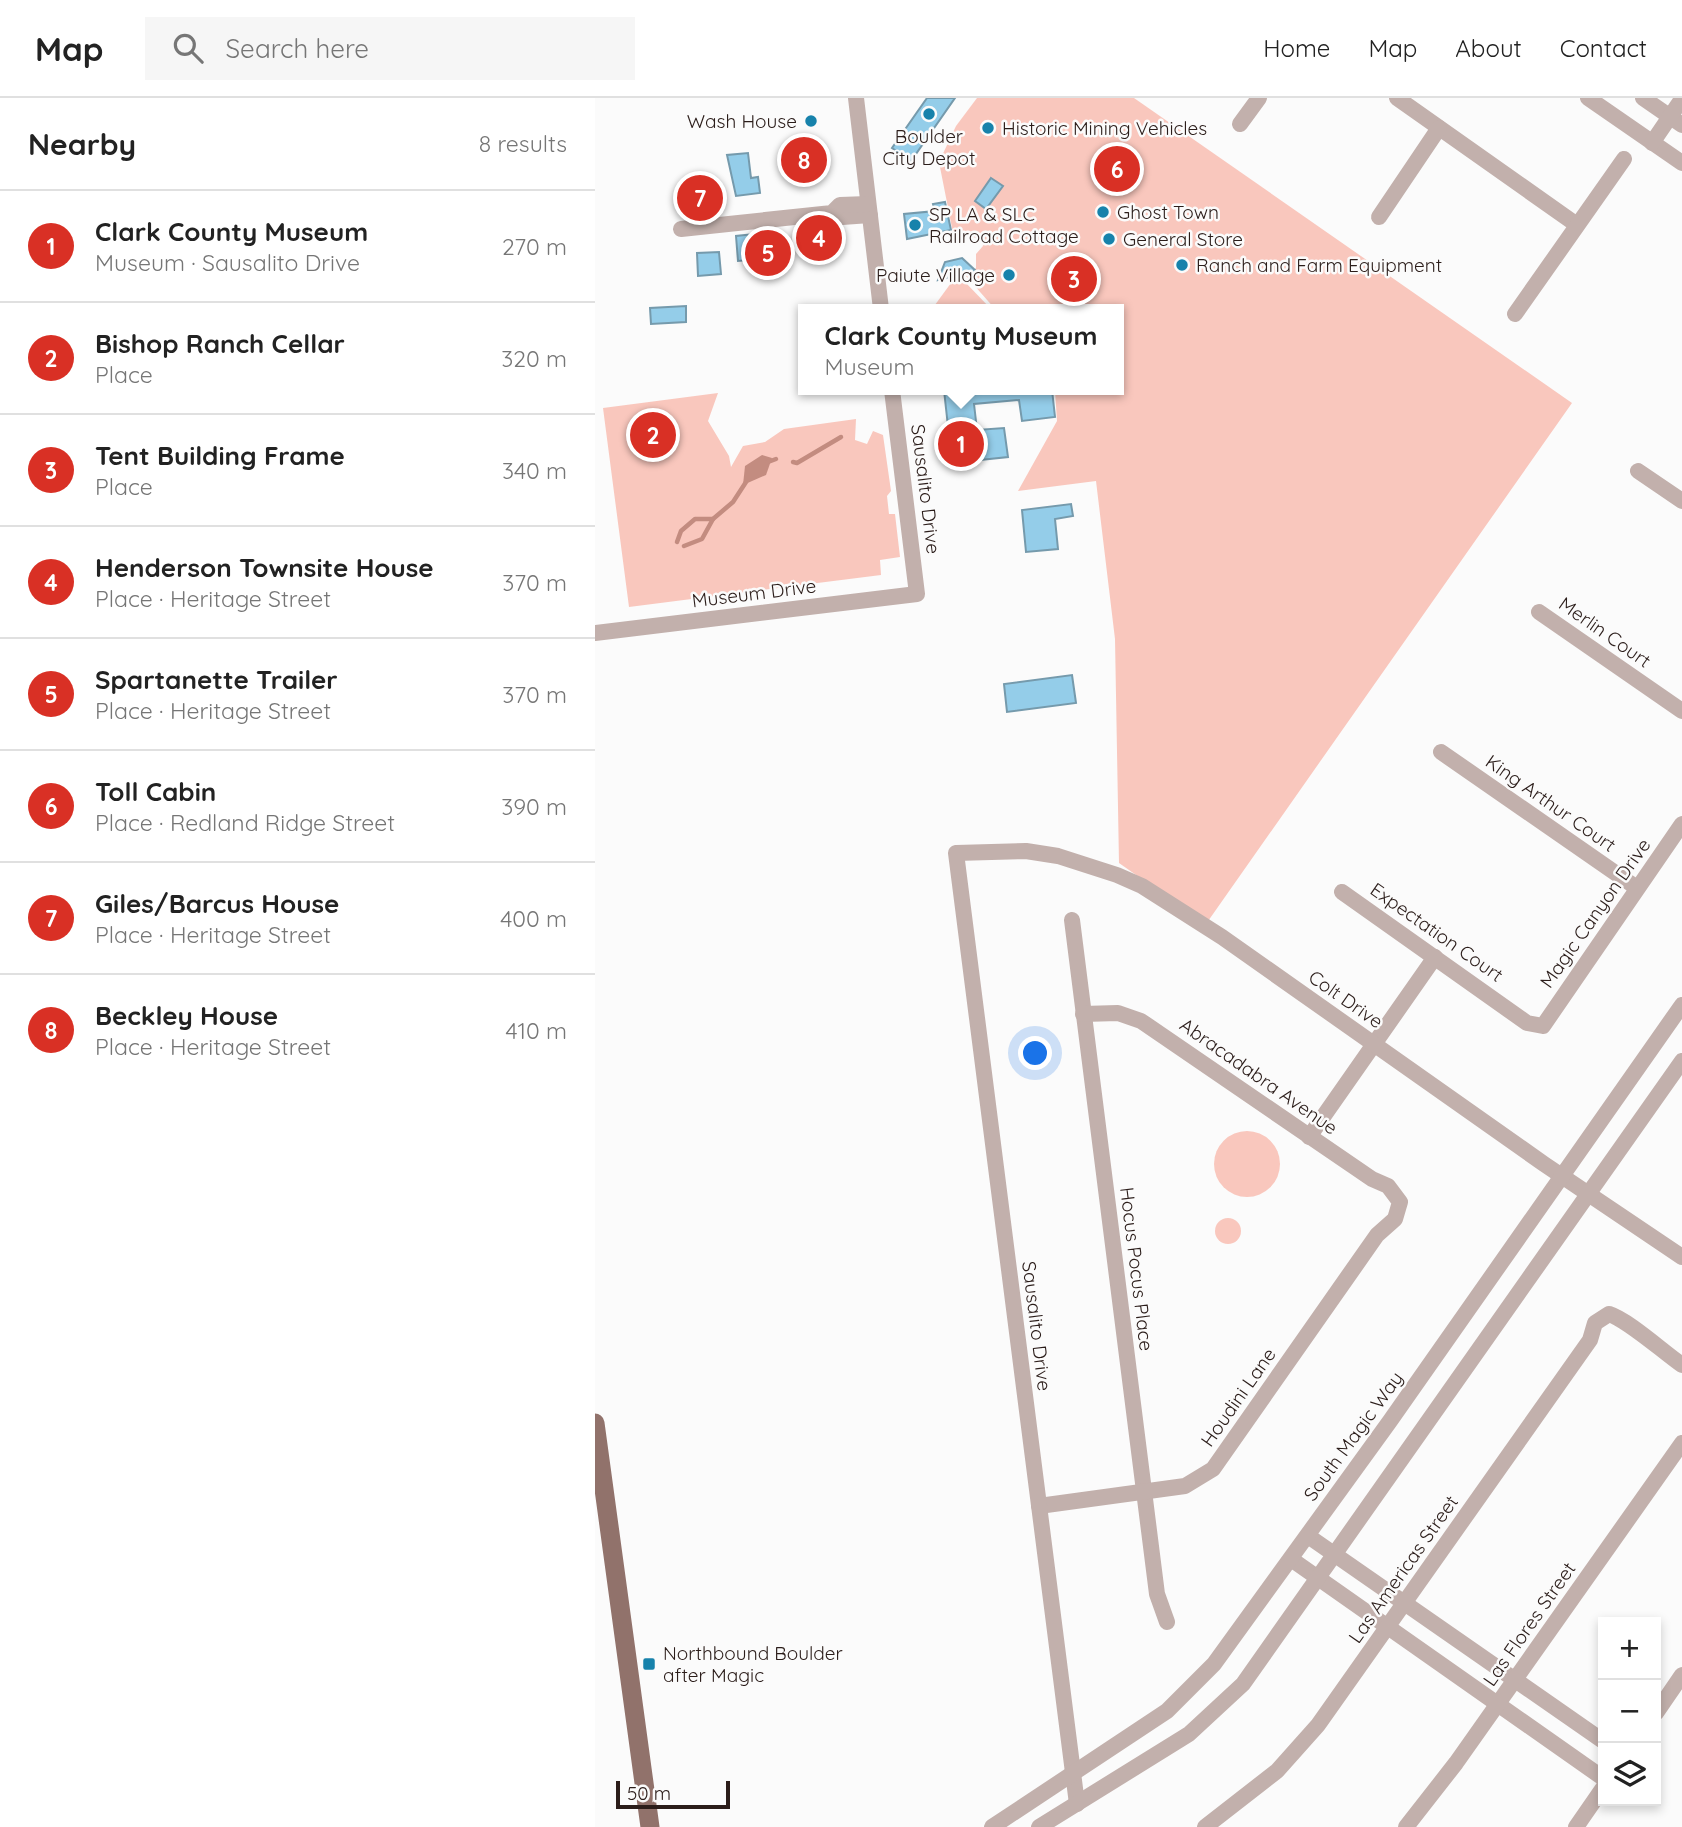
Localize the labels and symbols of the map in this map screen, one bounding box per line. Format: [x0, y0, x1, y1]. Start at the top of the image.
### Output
marker: Boulder City Depot [921, 106, 937, 122]
place label: Wash House [687, 109, 797, 133]
marker: Wash House [803, 113, 819, 129]
place label: Historic Mining Vehicles [1002, 116, 1207, 140]
marker: Historic Mining Vehicles [980, 120, 996, 136]
place label: Boulder City Depot [883, 124, 975, 170]
pin: 8 [781, 134, 827, 186]
pin: 6 [1094, 143, 1140, 195]
pin: 7 [677, 172, 723, 224]
place label: Ghost Town [1117, 200, 1219, 224]
place label: SP LA & SLC Railroad Cottage [929, 202, 1079, 248]
marker: Ghost Town [1095, 204, 1111, 220]
pin: 4 [796, 212, 842, 264]
marker: SP LA & SLC Railroad Cottage [907, 217, 923, 233]
pin: 5 [745, 227, 791, 279]
place label: General Store [1123, 227, 1243, 251]
marker: General Store [1101, 231, 1117, 247]
pin: 3 [1051, 253, 1097, 305]
place label: Ranch and Farm Equipment [1196, 253, 1442, 277]
marker: Ranch and Farm Equipment [1174, 257, 1190, 273]
place label: Paiute Village [876, 263, 995, 287]
marker: Paiute Village [1001, 267, 1017, 283]
pin: 2 [630, 409, 676, 461]
pin: 1 [938, 418, 984, 470]
street label: Sausalito Drive [906, 423, 946, 555]
street label: Museum Drive [690, 573, 818, 613]
street label: Merlin Court [1554, 592, 1656, 672]
street label: King Arthur Court [1481, 749, 1621, 857]
street label: Magic Canyon Drive [1534, 834, 1656, 992]
street label: Expectation Court [1366, 877, 1508, 987]
street label: Colt Drive [1304, 965, 1388, 1033]
street label: Abracadabra Avenue [1175, 1013, 1343, 1139]
your location [1018, 1036, 1052, 1070]
street label: Hocus Pocus Place [1115, 1186, 1159, 1352]
street label: Sausalito Drive [1017, 1260, 1057, 1392]
street label: Houdini Lane [1195, 1343, 1281, 1451]
street label: South Magic Way [1298, 1367, 1408, 1505]
street label: Las Americas Street [1343, 1491, 1463, 1647]
street label: Las Flores Street [1477, 1557, 1581, 1691]
place label: Northbound Boulder after Magic [663, 1641, 843, 1687]
marker: Northbound Boulder after Magic [641, 1656, 657, 1672]
scale bar [616, 1778, 730, 1810]

